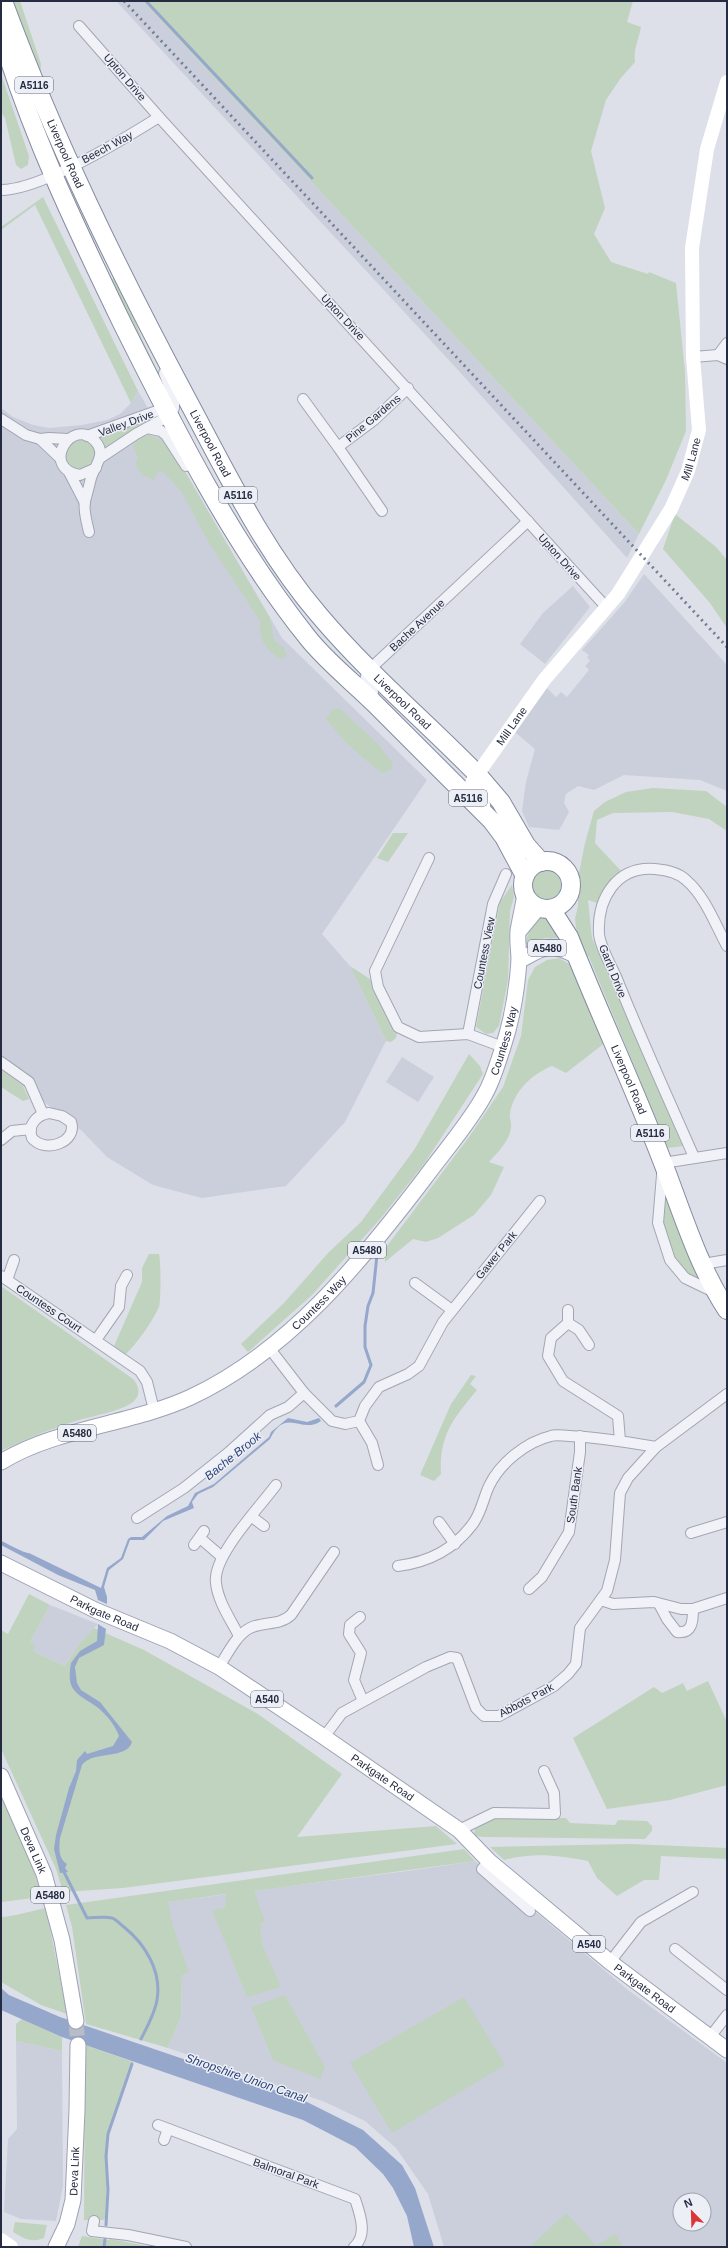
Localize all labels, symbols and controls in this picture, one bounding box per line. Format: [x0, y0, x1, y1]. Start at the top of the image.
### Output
street label: Upton Drive [101, 51, 149, 103]
road number: A5116 [15, 77, 53, 93]
street label: Liverpool Road [45, 117, 86, 190]
street label: Beech Way [80, 128, 135, 165]
street label: Upton Drive [319, 292, 367, 342]
street label: Pine Gardens [343, 391, 403, 444]
street label: Valley Drive [97, 407, 155, 439]
street label: Liverpool Road [188, 408, 233, 479]
street label: Mill Lane [679, 436, 703, 482]
road number: A5116 [219, 487, 257, 503]
street label: Upton Drive [536, 531, 584, 583]
street label: Bache Avenue [387, 596, 447, 654]
street label: Liverpool Road [372, 672, 433, 732]
street label: Mill Lane [494, 705, 529, 747]
road number: A5116 [449, 790, 487, 806]
street label: Countess View [471, 916, 497, 990]
road number: A5480 [528, 940, 566, 956]
street label: Garth Drive [597, 943, 629, 999]
street label: Countess Way [488, 1005, 519, 1077]
street label: Liverpool Road [609, 1043, 649, 1116]
road number: A5116 [631, 1125, 669, 1141]
street label: Gawer Park [473, 1228, 519, 1281]
road number: A5480 [348, 1242, 386, 1258]
street label: Countess Way [289, 1273, 349, 1332]
street label: Countess Court [14, 1282, 84, 1334]
road number: A5480 [58, 1425, 96, 1441]
water label: Bache Brook [202, 1428, 265, 1483]
street label: South Bank [564, 1466, 584, 1524]
street label: Parkgate Road [68, 1593, 140, 1633]
street label: Abbots Park [497, 1680, 556, 1719]
road number: A540 [251, 1691, 283, 1707]
street label: Parkgate Road [349, 1752, 416, 1803]
street label: Deva Link [18, 1825, 49, 1875]
road number: A5480 [31, 1887, 69, 1903]
road number: A540 [573, 1936, 605, 1952]
street label: Parkgate Road [612, 1961, 678, 2015]
water label: Shropshire Union Canal [183, 2051, 309, 2105]
street label: Deva Link [67, 2146, 81, 2196]
street label: Balmoral Park [251, 2156, 321, 2191]
north arrow [672, 2192, 712, 2232]
text: N [682, 2196, 694, 2210]

